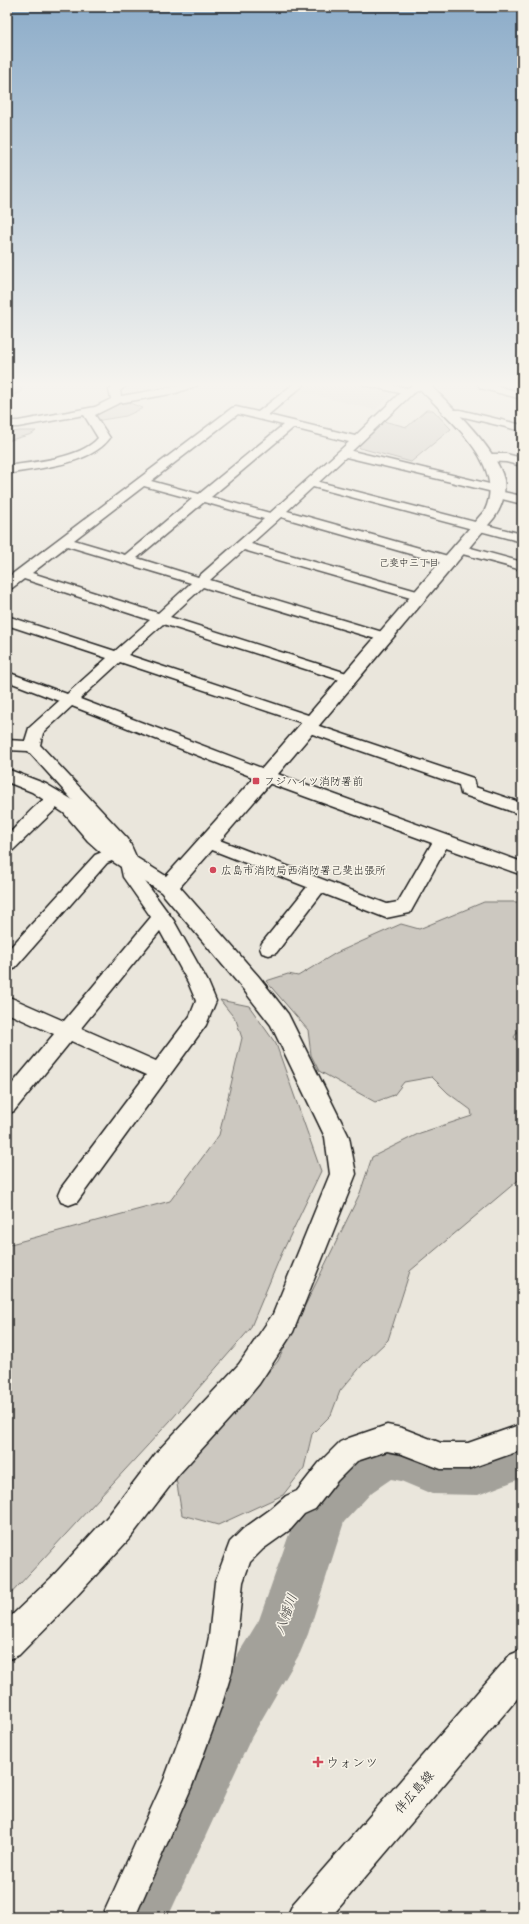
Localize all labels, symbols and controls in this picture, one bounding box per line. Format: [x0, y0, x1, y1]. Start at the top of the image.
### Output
district label: 己斐中三丁目 [379, 557, 439, 569]
place label: フジハイツ消防署前 [264, 775, 363, 788]
marker: フジハイツ消防署前 [251, 776, 261, 786]
place label: 広島市消防局西消防署己斐出張所 [221, 864, 386, 877]
marker: 広島市消防局西消防署己斐出張所 [208, 865, 218, 875]
water label: 八幡川 [271, 1591, 301, 1637]
place label: ウォンツ [326, 1755, 378, 1770]
marker: ウォンツ [313, 1757, 323, 1767]
street label: 伴広島線 [391, 1767, 437, 1817]

